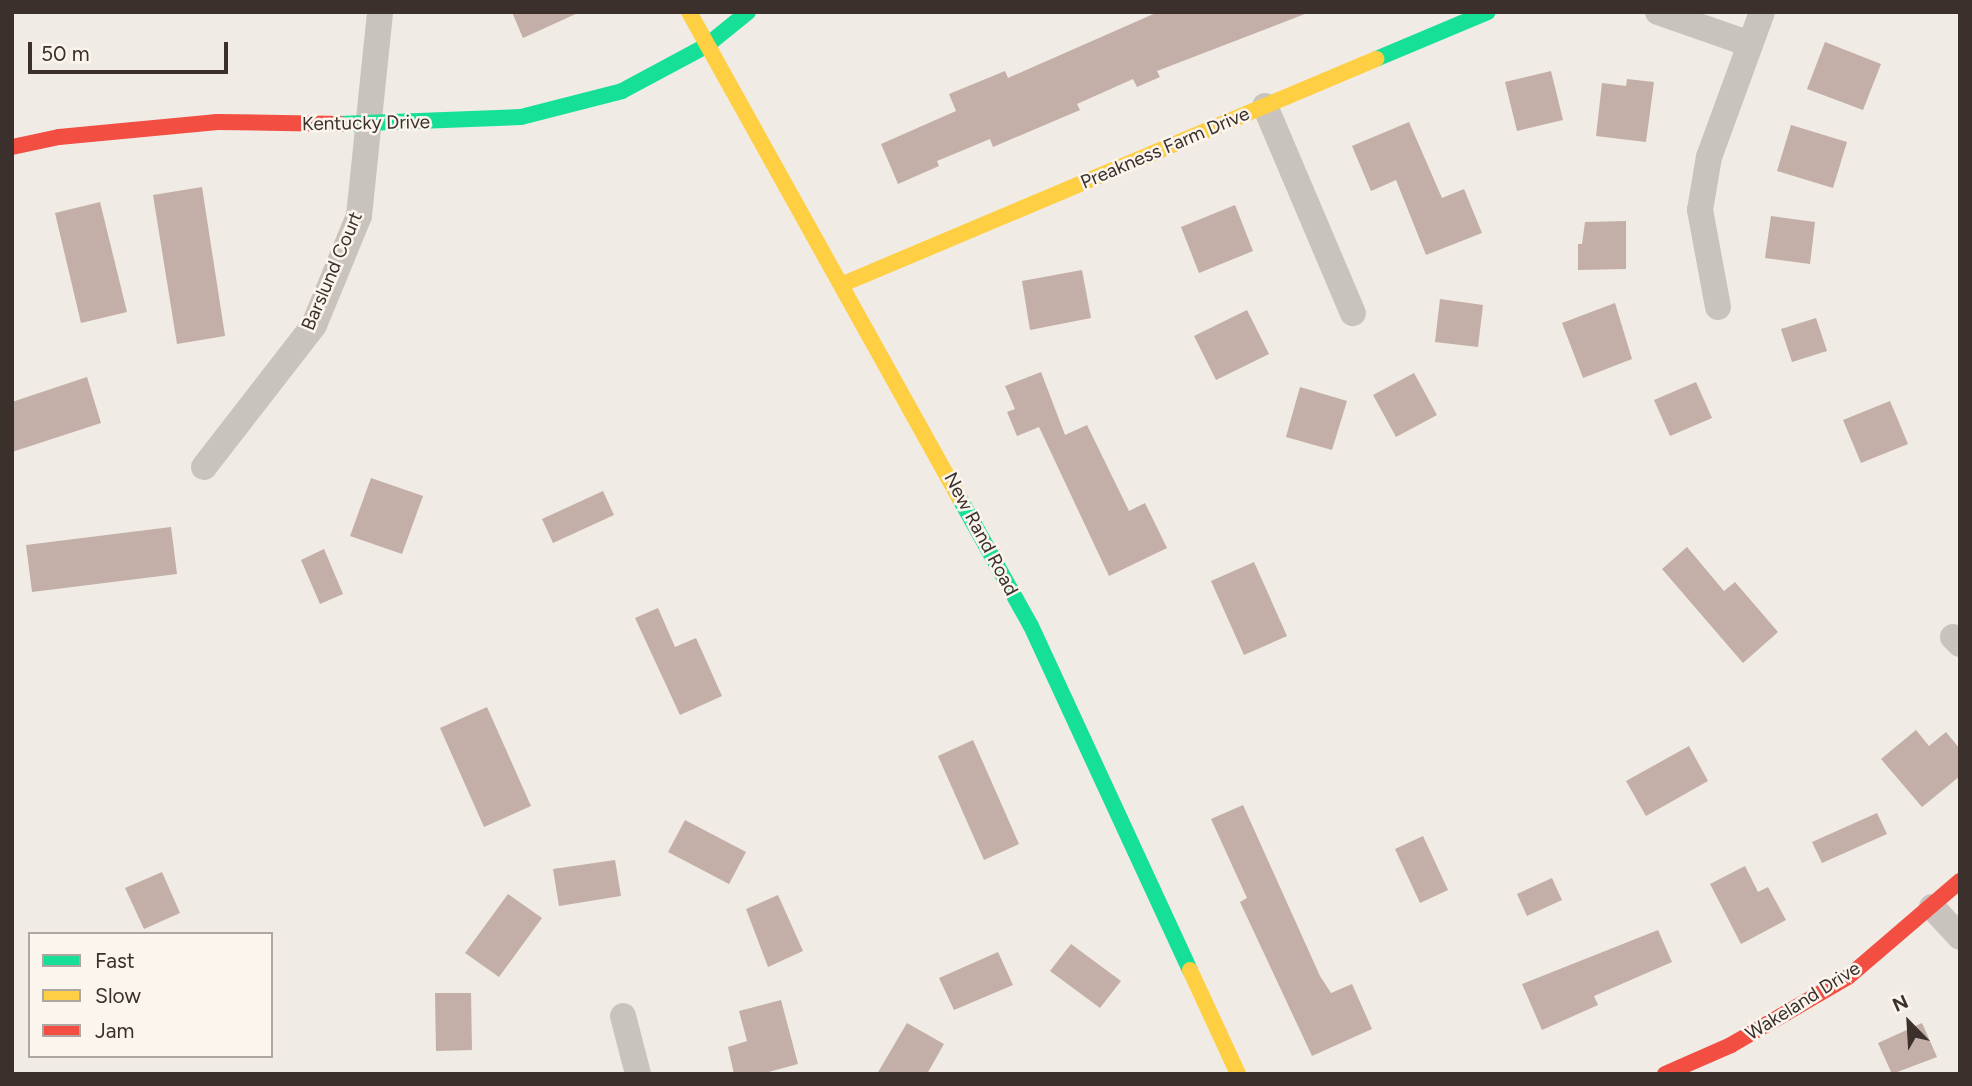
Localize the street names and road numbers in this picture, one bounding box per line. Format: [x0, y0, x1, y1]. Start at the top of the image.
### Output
street label: Preakness Farm Drive [1077, 102, 1253, 194]
street label: Kentucky Drive [302, 110, 430, 136]
street label: Barslund Court [297, 208, 367, 334]
street label: New Rand Road [939, 469, 1023, 599]
street label: Wakeland Drive [1742, 957, 1864, 1045]

